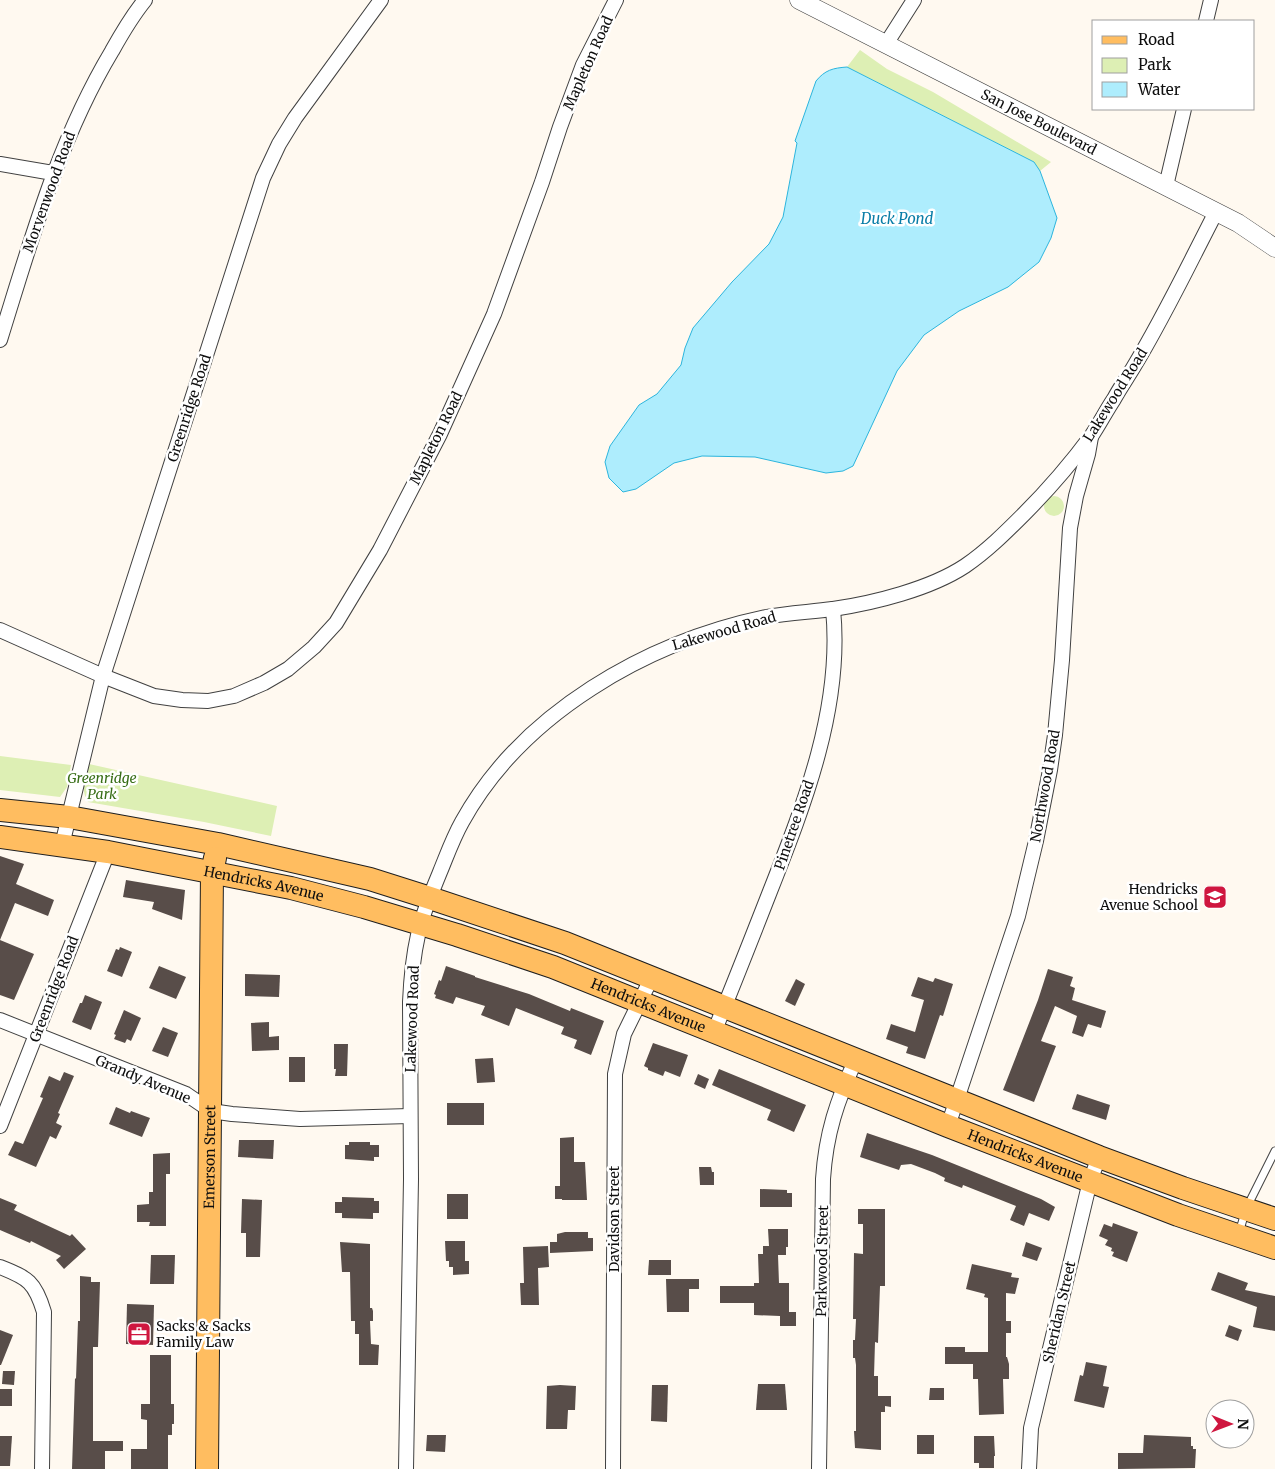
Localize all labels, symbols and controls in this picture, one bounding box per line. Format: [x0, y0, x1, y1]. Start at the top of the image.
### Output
street label: Mapleton Road [559, 13, 617, 113]
legend [1092, 20, 1255, 110]
text: Road [1138, 30, 1174, 49]
text: Park [1138, 55, 1172, 74]
text: Water [1137, 80, 1181, 99]
street label: San Jose Boulevard [978, 85, 1100, 159]
street label: Morvenwood Road [19, 129, 79, 255]
water label: Duck Pond [860, 209, 934, 228]
street label: Lakewood Road [1079, 344, 1151, 445]
street label: Greenridge Road [163, 351, 215, 464]
street label: Mapleton Road [406, 388, 467, 487]
street label: Lakewood Road [670, 607, 779, 654]
street label: Northwood Road [1026, 728, 1064, 844]
park label: Greenridge Park [67, 769, 137, 803]
street label: Pinetree Road [770, 777, 818, 872]
street label: Hendricks Avenue [202, 862, 326, 905]
place label: Hendricks Avenue School [1099, 880, 1199, 914]
school or university icon: Hendricks Avenue School [1202, 884, 1228, 910]
street label: Greenridge Road [25, 933, 83, 1045]
street label: Lakewood Road [401, 965, 423, 1073]
street label: Hendricks Avenue [588, 974, 708, 1036]
street label: Grandy Avenue [93, 1051, 193, 1107]
street label: Emerson Street [200, 1104, 219, 1209]
street label: Hendricks Avenue [965, 1126, 1085, 1186]
street label: Davidson Street [605, 1165, 623, 1272]
street label: Parkwood Street [812, 1204, 832, 1317]
street label: Sheridan Street [1039, 1259, 1080, 1365]
place label: Sacks & Sacks Family Law [156, 1317, 251, 1351]
office icon: Sacks & Sacks Family Law [126, 1321, 152, 1347]
north arrow [1205, 1399, 1255, 1449]
text: N [1234, 1419, 1252, 1430]

